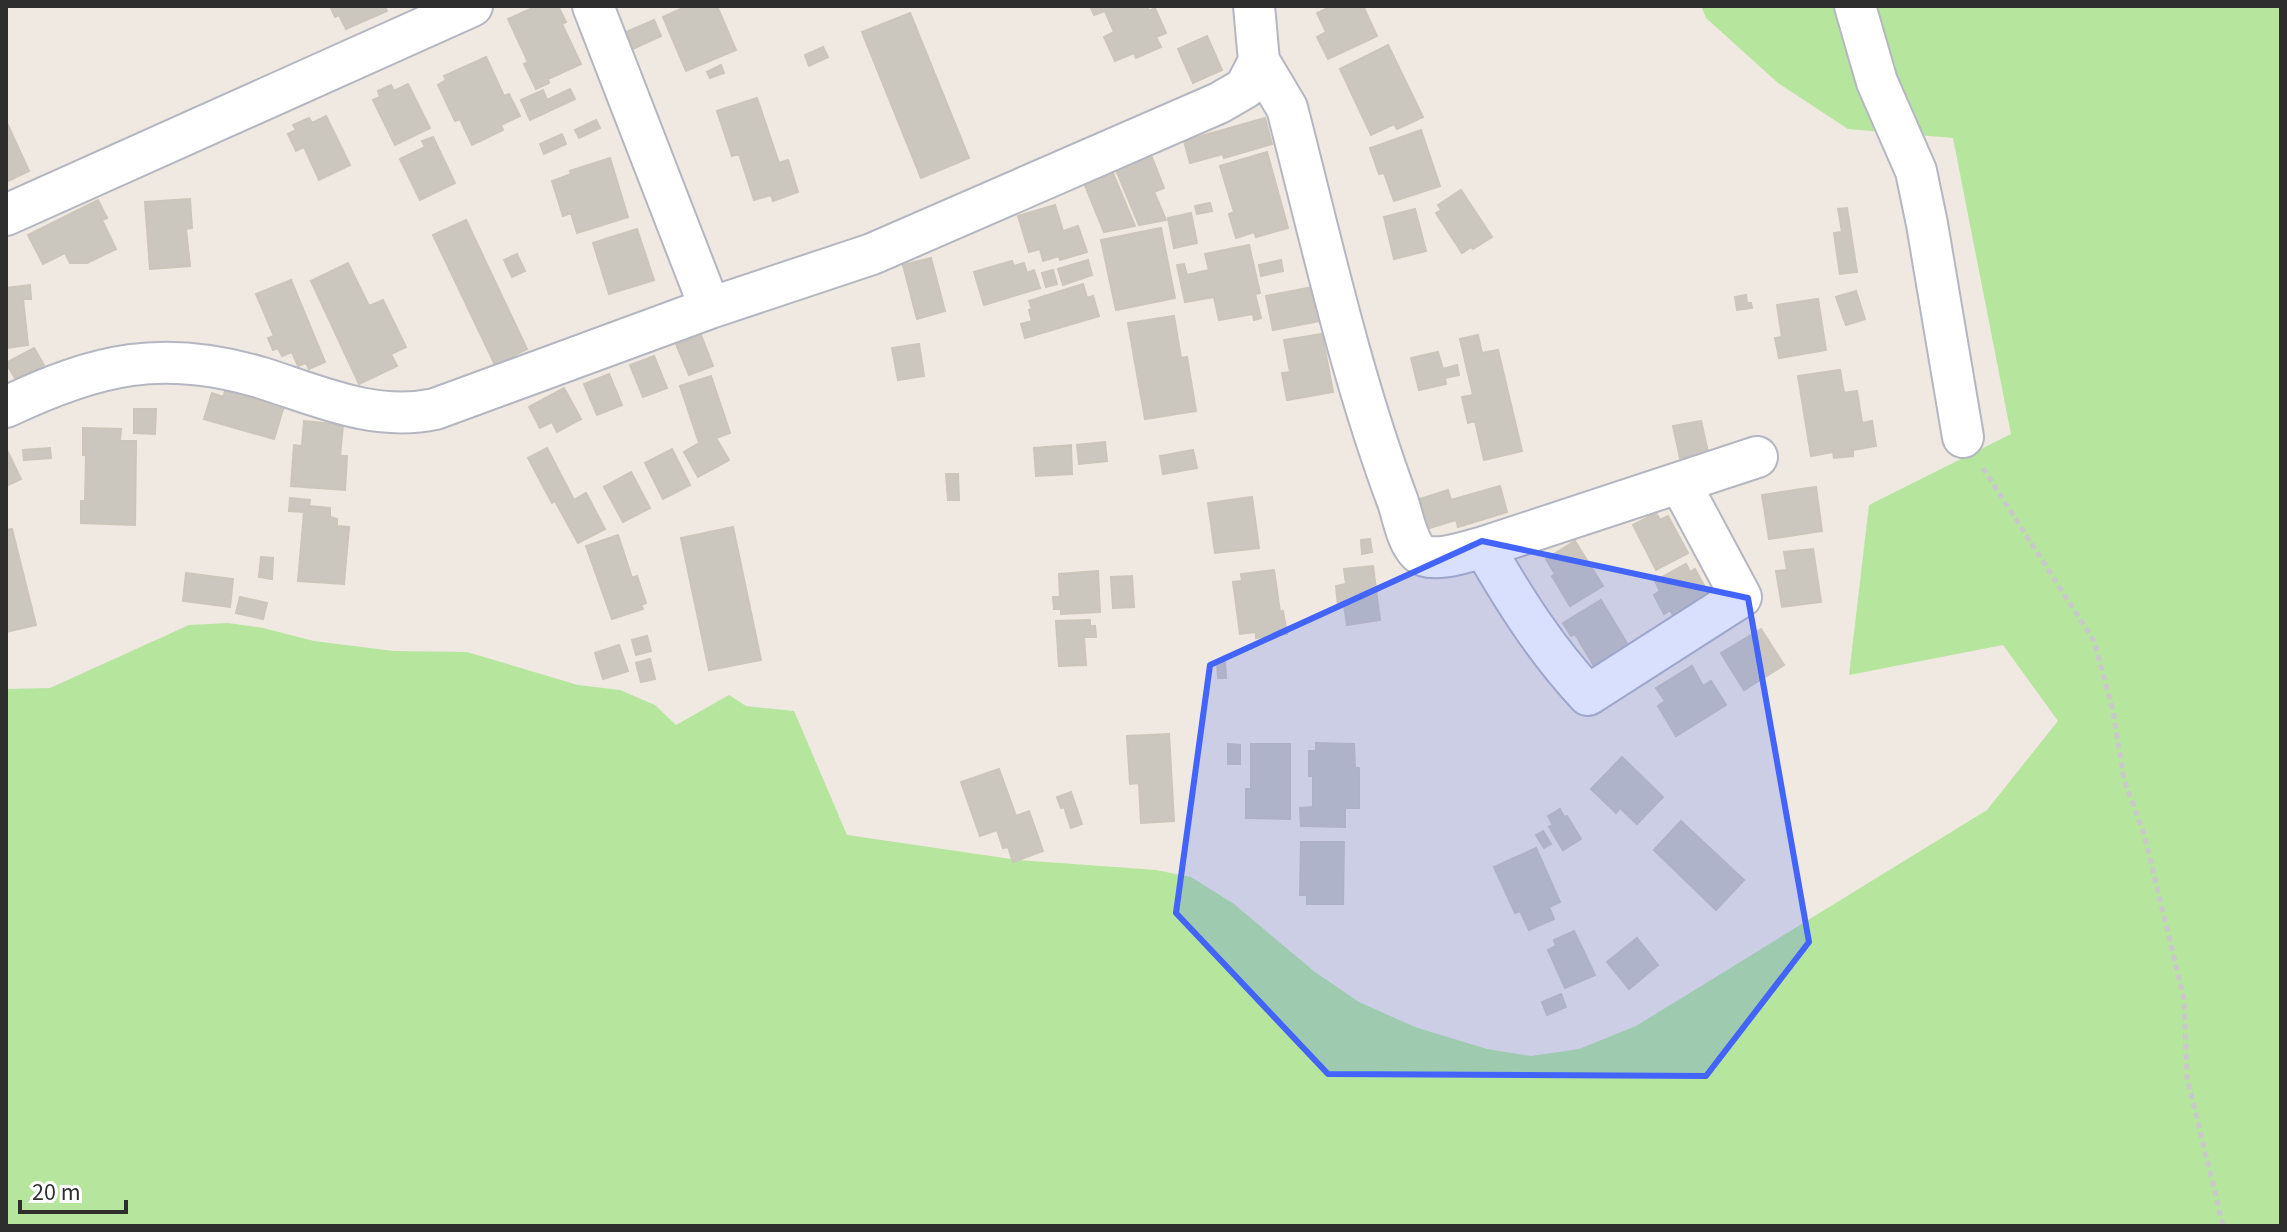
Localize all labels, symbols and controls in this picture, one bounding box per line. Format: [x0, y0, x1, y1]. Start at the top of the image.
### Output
scale bar [20, 1164, 126, 1214]
text: 20 m [32, 1175, 81, 1210]

